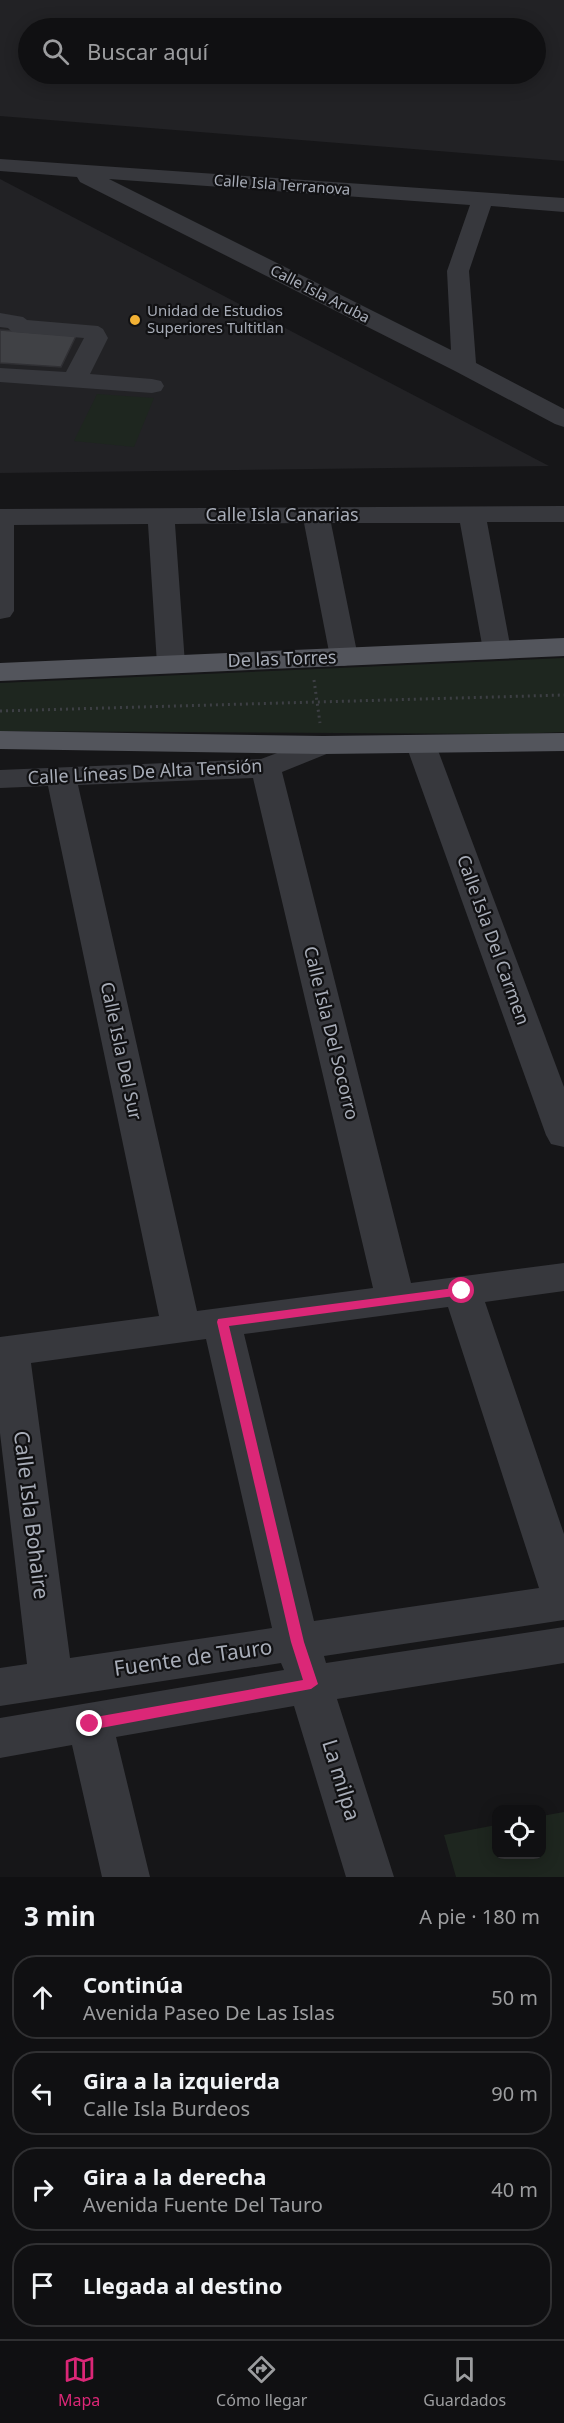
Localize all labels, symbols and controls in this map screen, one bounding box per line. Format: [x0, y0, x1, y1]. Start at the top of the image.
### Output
search box [18, 18, 546, 84]
icon: search [39, 35, 72, 68]
text: Buscar aquí [87, 36, 208, 66]
street label: Calle Isla Terranova [213, 169, 351, 199]
street label: Calle Isla Aruba [267, 259, 374, 327]
place label: Unidad de Estudios Superiores Tultitlan [147, 300, 284, 337]
marker: Unidad de Estudios Superiores Tultitlan [128, 313, 142, 327]
street label: Calle Isla Canarias [205, 502, 359, 526]
street label: De las Torres [227, 644, 337, 672]
street label: Calle Líneas De Alta Tensión [27, 753, 263, 789]
street label: Calle Isla Del Carmen [452, 851, 536, 1028]
street label: Calle Isla Del Socorro [299, 943, 365, 1122]
street label: Calle Isla Del Sur [96, 979, 148, 1123]
route start [448, 1277, 474, 1303]
street label: Calle Isla Bohaire [8, 1429, 56, 1601]
street label: Fuente de Tauro [112, 1632, 274, 1682]
route end [76, 1710, 102, 1736]
street label: La milpa [316, 1736, 368, 1824]
map controls [492, 1805, 546, 1859]
button: locate [492, 1805, 546, 1859]
text: 3 min [24, 1898, 96, 1934]
text: A pie · 180 m [419, 1903, 540, 1930]
text: Continúa [83, 1969, 183, 1999]
icon: ahead [26, 1981, 59, 2014]
text: 50 m [491, 1984, 538, 2011]
text: Avenida Paseo De Las Islas [83, 1999, 335, 2026]
text: Gira a la izquierda [83, 2065, 280, 2095]
icon: left [26, 2077, 59, 2110]
text: 90 m [491, 2080, 538, 2107]
text: Calle Isla Burdeos [83, 2095, 250, 2122]
text: Gira a la derecha [83, 2161, 267, 2191]
icon: right [26, 2173, 59, 2206]
text: 40 m [491, 2176, 538, 2203]
text: Avenida Fuente Del Tauro [83, 2191, 323, 2218]
icon: arrive [26, 2269, 59, 2302]
text: Llegada al destino [83, 2270, 283, 2300]
tab: Mapa [58, 2353, 100, 2411]
tab: Cómo llegar [216, 2353, 307, 2411]
tab: Guardados [423, 2353, 506, 2411]

